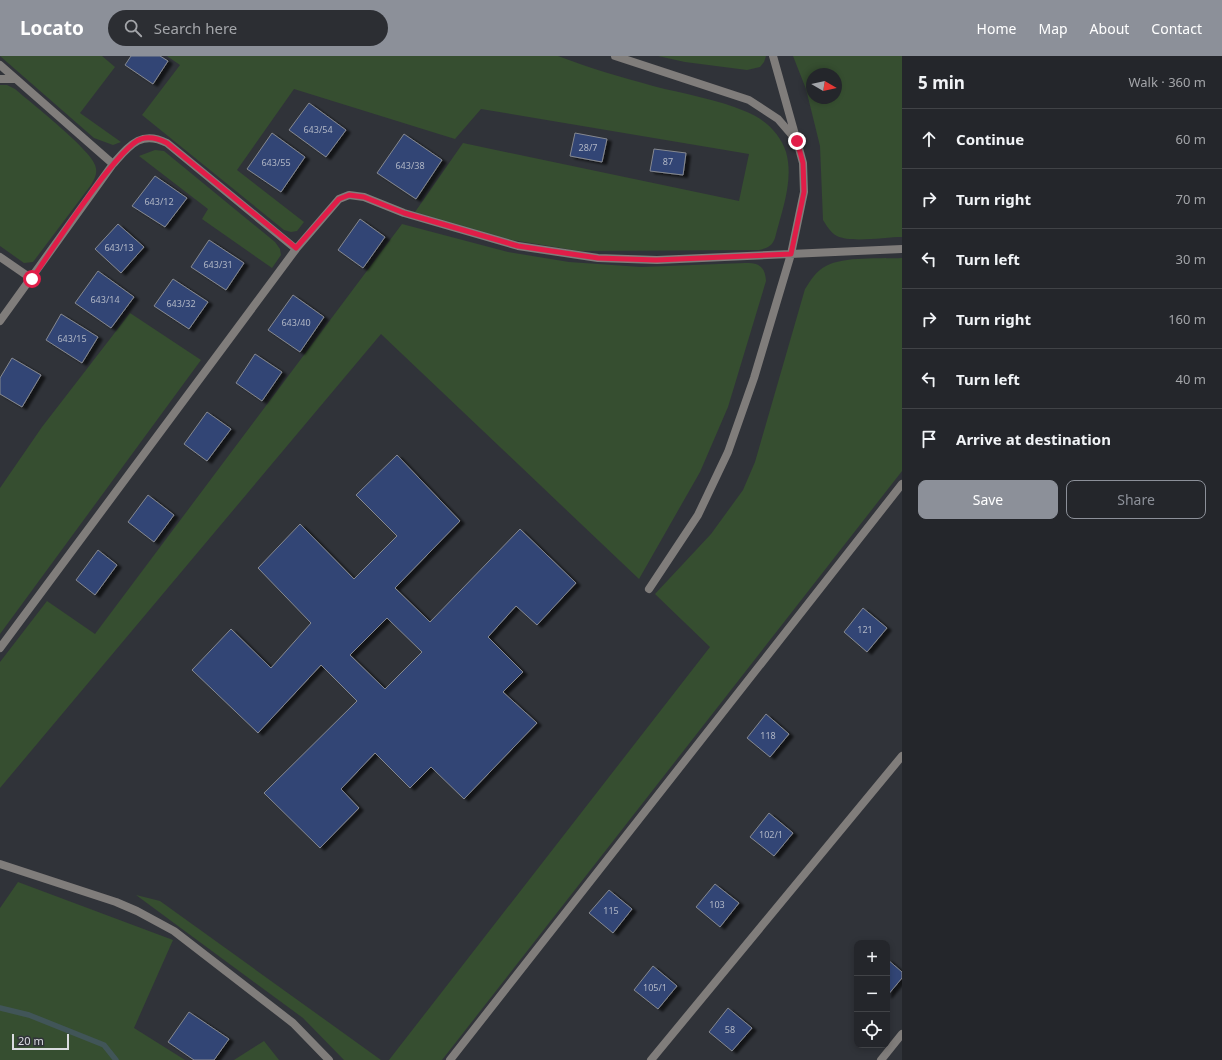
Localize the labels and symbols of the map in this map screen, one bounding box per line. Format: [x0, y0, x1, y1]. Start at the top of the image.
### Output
north arrow [806, 68, 842, 104]
house number: 643/54 [303, 123, 333, 136]
route end [788, 132, 806, 150]
house number: 28/7 [579, 141, 597, 154]
house number: 87 [663, 155, 673, 168]
house number: 643/55 [261, 156, 291, 169]
house number: 643/38 [395, 159, 425, 172]
house number: 643/12 [144, 195, 174, 208]
house number: 643/13 [104, 241, 134, 254]
house number: 643/31 [203, 258, 233, 271]
route start [23, 270, 41, 288]
house number: 643/14 [90, 293, 120, 306]
house number: 643/32 [166, 297, 196, 310]
house number: 643/40 [281, 316, 311, 329]
house number: 643/15 [57, 332, 87, 345]
house number: 121 [857, 623, 873, 636]
house number: 118 [760, 729, 776, 742]
house number: 102/1 [759, 828, 783, 841]
house number: 103 [709, 898, 725, 911]
house number: 115 [603, 904, 619, 917]
house number: 105/1 [643, 981, 667, 994]
house number: 58 [725, 1023, 735, 1036]
scale bar [12, 1032, 69, 1051]

